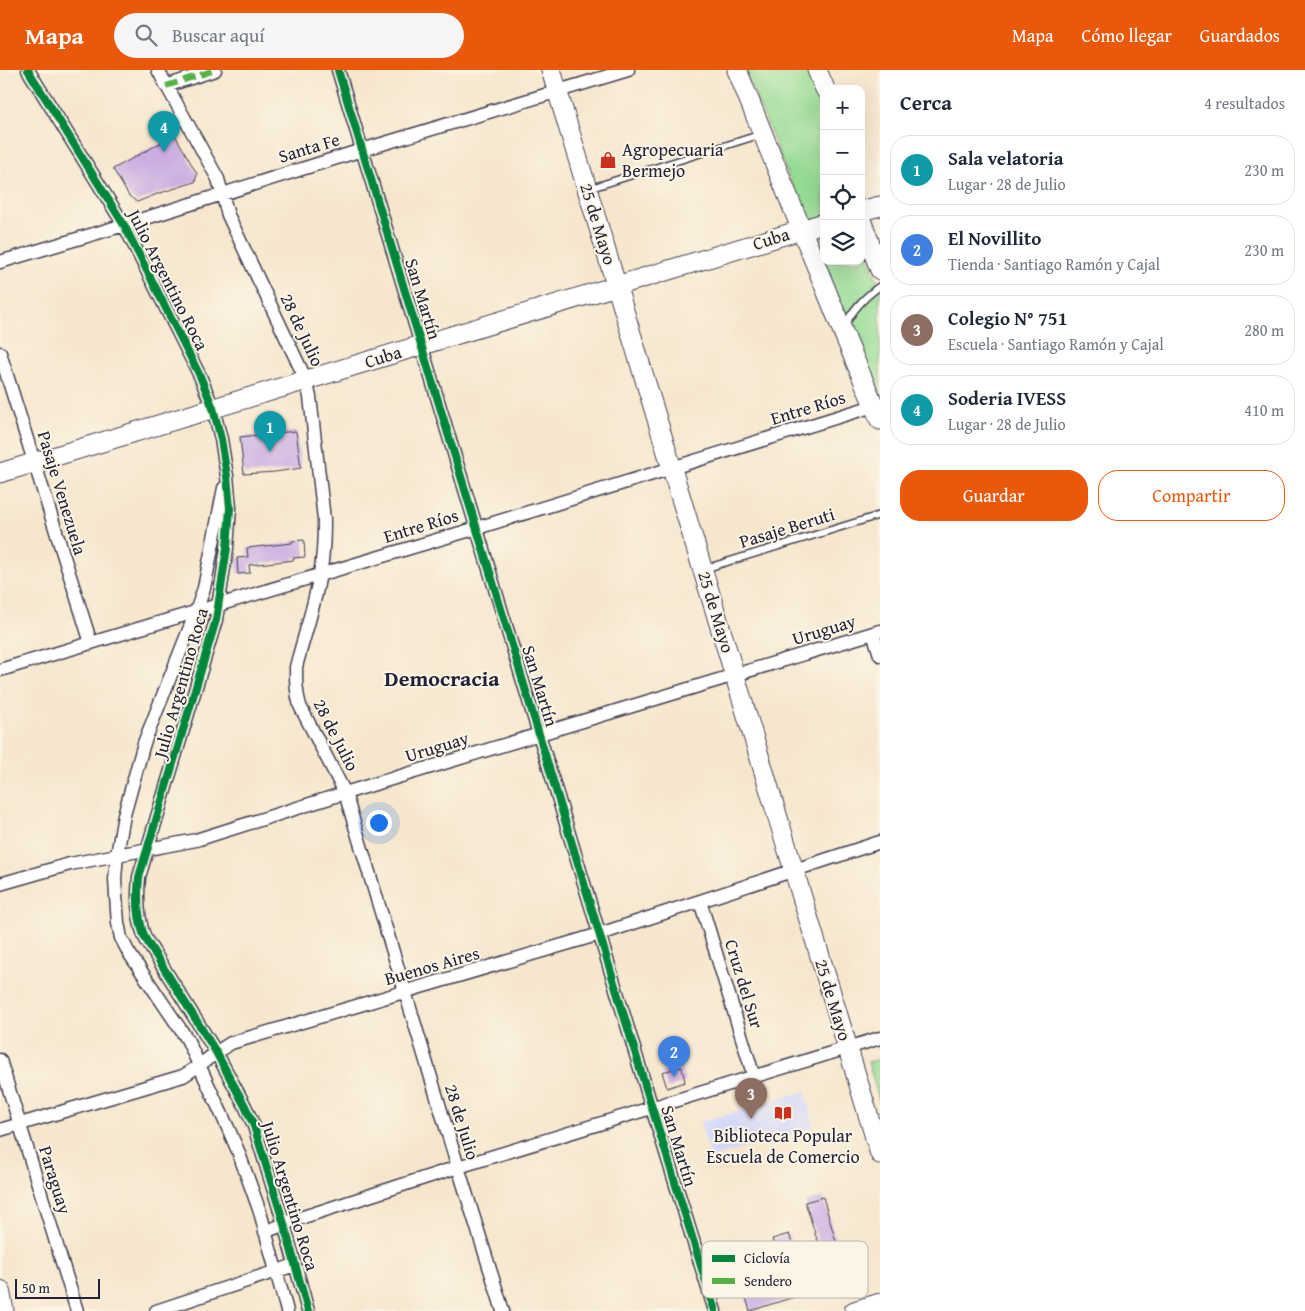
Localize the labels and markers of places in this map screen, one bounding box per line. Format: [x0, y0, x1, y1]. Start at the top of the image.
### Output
pin: 4 [148, 111, 180, 152]
place label: Agropecuaria Bermejo [622, 136, 724, 184]
shop icon: Agropecuaria Bermejo [598, 150, 618, 170]
pin: 1 [254, 411, 286, 452]
pin: 2 [658, 1036, 690, 1077]
pin: 3 [735, 1078, 767, 1119]
library icon: Biblioteca Popular Escuela de Comercio [773, 1103, 793, 1123]
place label: Biblioteca Popular Escuela de Comercio [706, 1122, 860, 1170]

